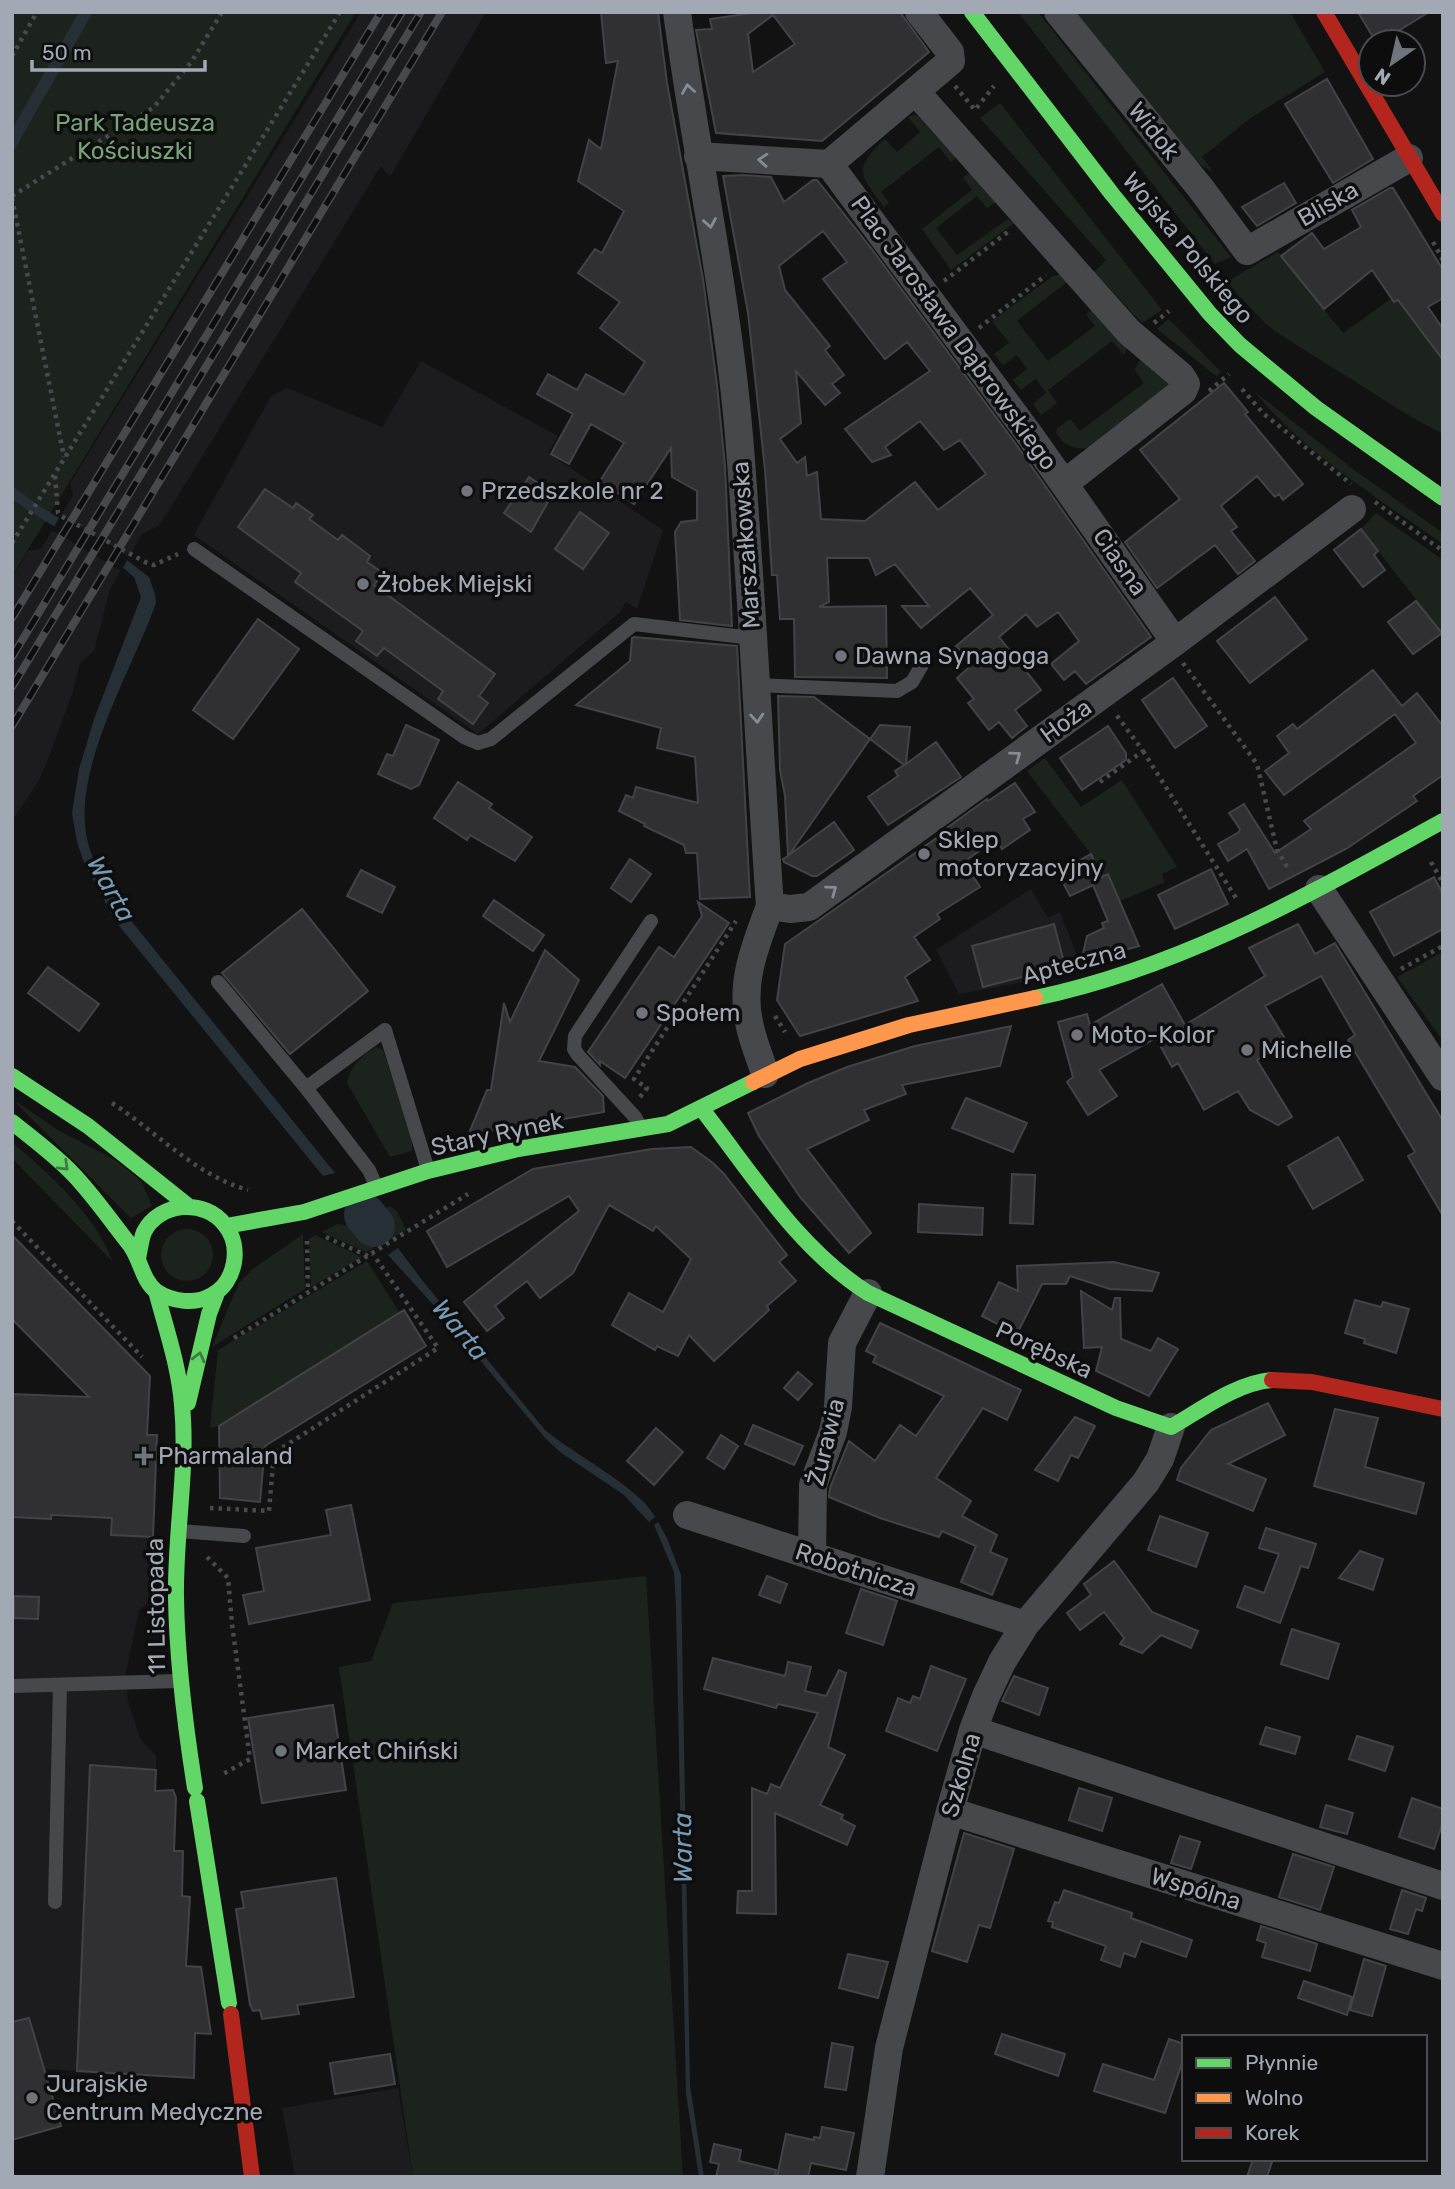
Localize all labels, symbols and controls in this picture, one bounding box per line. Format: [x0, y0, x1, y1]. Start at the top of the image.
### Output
scale bar [32, 28, 205, 72]
north arrow [1357, 28, 1427, 98]
text: 50 m [42, 40, 92, 65]
text: N [1371, 63, 1395, 90]
one-way arrow [680, 83, 695, 95]
street label: Widok [1123, 97, 1186, 166]
park label: Park Tadeusza Kościuszki [55, 109, 215, 165]
one-way arrow [758, 153, 769, 168]
street label: Wojska Polskiego [1117, 167, 1259, 329]
street label: Bliska [1293, 176, 1363, 232]
street label: Plac Jarosława Dąbrowskiego [845, 190, 1063, 476]
one-way arrow [702, 217, 717, 229]
street label: Marszałkowska [726, 460, 766, 630]
place label: Przedszkole nr 2 [481, 477, 664, 505]
marker: Przedszkole nr 2 [459, 483, 475, 499]
street label: Ciasna [1087, 523, 1153, 601]
place label: Żłobek Miejski [377, 570, 532, 598]
marker: Żłobek Miejski [355, 576, 371, 592]
place label: Dawna Synagoga [855, 642, 1049, 670]
marker: Dawna Synagoga [833, 648, 849, 664]
street label: Hoża [1035, 693, 1097, 749]
one-way arrow [749, 712, 764, 723]
one-way arrow [1008, 752, 1021, 765]
place label: Sklep motoryzacyjny [938, 826, 1104, 882]
marker: Sklep motoryzacyjny [916, 846, 932, 862]
water label: Warta [80, 850, 142, 928]
one-way arrow [824, 886, 837, 898]
street label: Apteczna [1019, 936, 1129, 990]
place label: Społem [656, 999, 740, 1027]
marker: Społem [634, 1005, 650, 1021]
place label: Moto-Kolor [1091, 1021, 1215, 1049]
marker: Moto-Kolor [1069, 1027, 1085, 1043]
place label: Michelle [1261, 1036, 1352, 1064]
marker: Michelle [1239, 1042, 1255, 1058]
street label: Stary Rynek [428, 1106, 566, 1162]
one-way arrow [56, 1158, 69, 1170]
water label: Warta [425, 1293, 495, 1367]
street label: Porębska [991, 1315, 1097, 1385]
one-way arrow [191, 1351, 205, 1363]
street label: Żurawia [802, 1395, 850, 1489]
place label: Pharmaland [158, 1442, 293, 1470]
marker: Pharmaland [136, 1448, 152, 1464]
street label: Robotnicza [792, 1537, 920, 1603]
street label: 11 Listopada [141, 1538, 171, 1674]
street label: Szkolna [936, 1730, 986, 1820]
place label: Market Chiński [295, 1737, 458, 1765]
marker: Market Chiński [273, 1743, 289, 1759]
water label: Warta [667, 1812, 699, 1884]
street label: Wspólna [1148, 1862, 1244, 1916]
legend [1182, 2035, 1427, 2161]
text: Płynnie [1245, 2050, 1318, 2075]
place label: Jurajskie Centrum Medyczne [46, 2070, 263, 2126]
text: Wolno [1245, 2085, 1303, 2110]
marker: Jurajskie Centrum Medyczne [24, 2090, 40, 2106]
text: Korek [1245, 2120, 1300, 2145]

